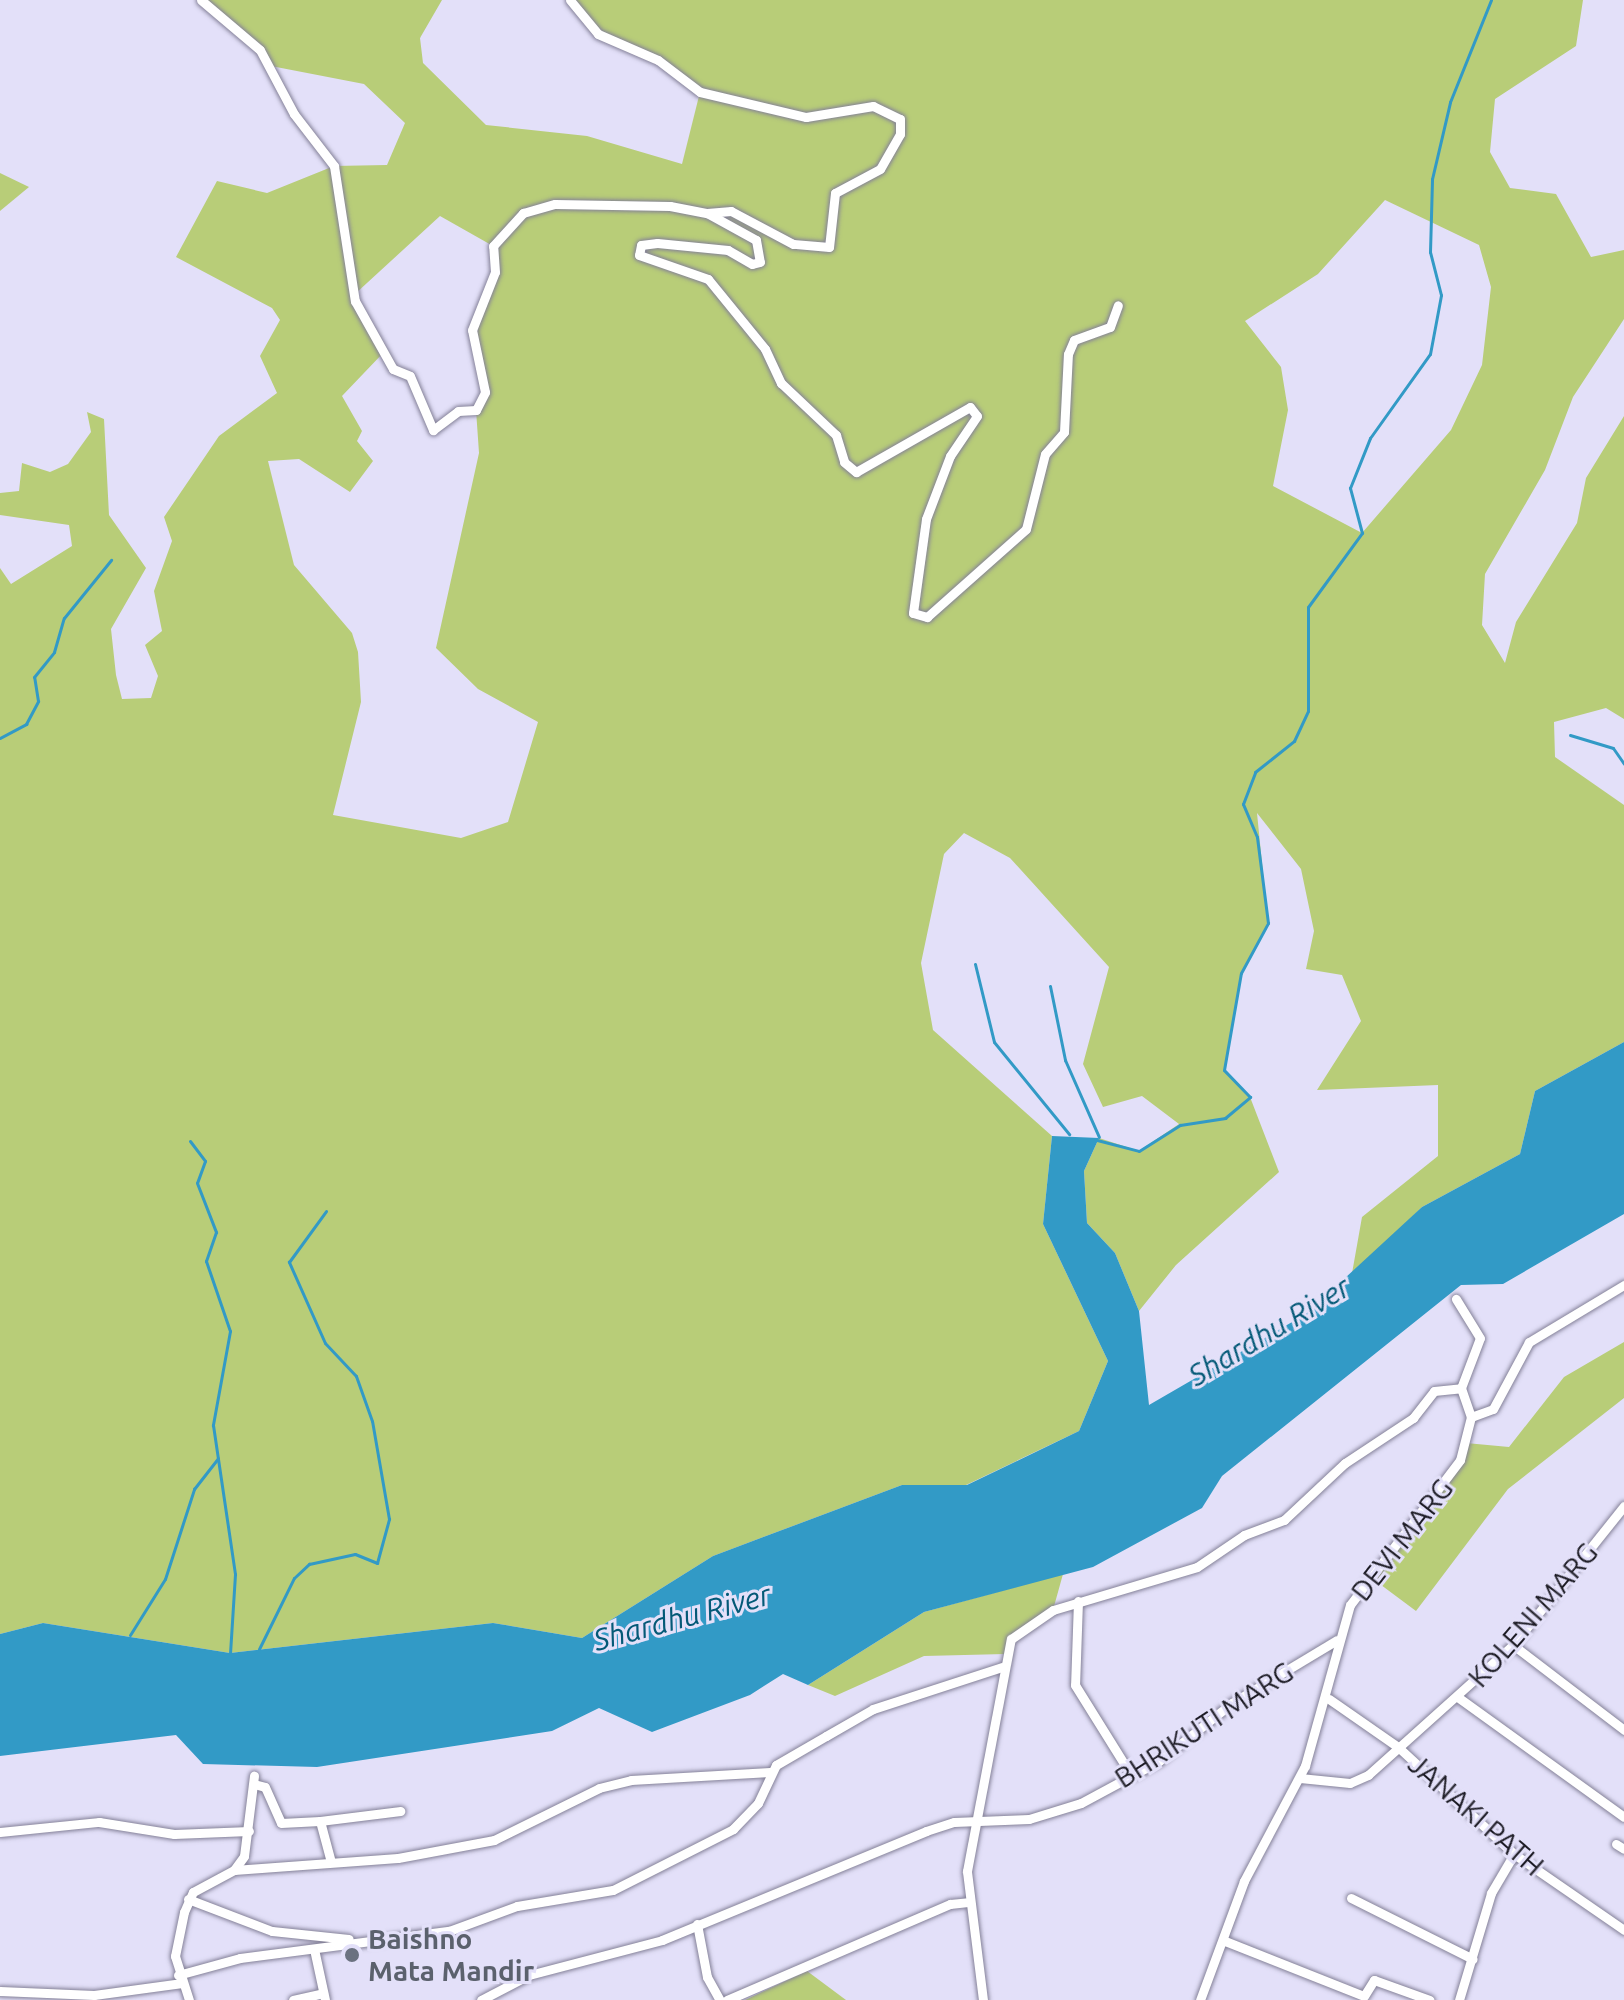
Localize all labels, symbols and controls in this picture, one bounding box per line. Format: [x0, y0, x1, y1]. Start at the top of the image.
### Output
water label: Shardhu River [1182, 1269, 1356, 1393]
street label: DEVI MARG [1344, 1472, 1460, 1608]
street label: KOLENI MARG [1461, 1536, 1605, 1694]
water label: Shardhu River [589, 1576, 775, 1658]
street label: BHRIKUTI MARG [1109, 1655, 1299, 1795]
street label: JANAKI PATH [1402, 1747, 1550, 1883]
place label: Baishno Mata Mandir [368, 1922, 534, 1988]
marker: Baishno Mata Mandir [343, 1946, 361, 1964]

